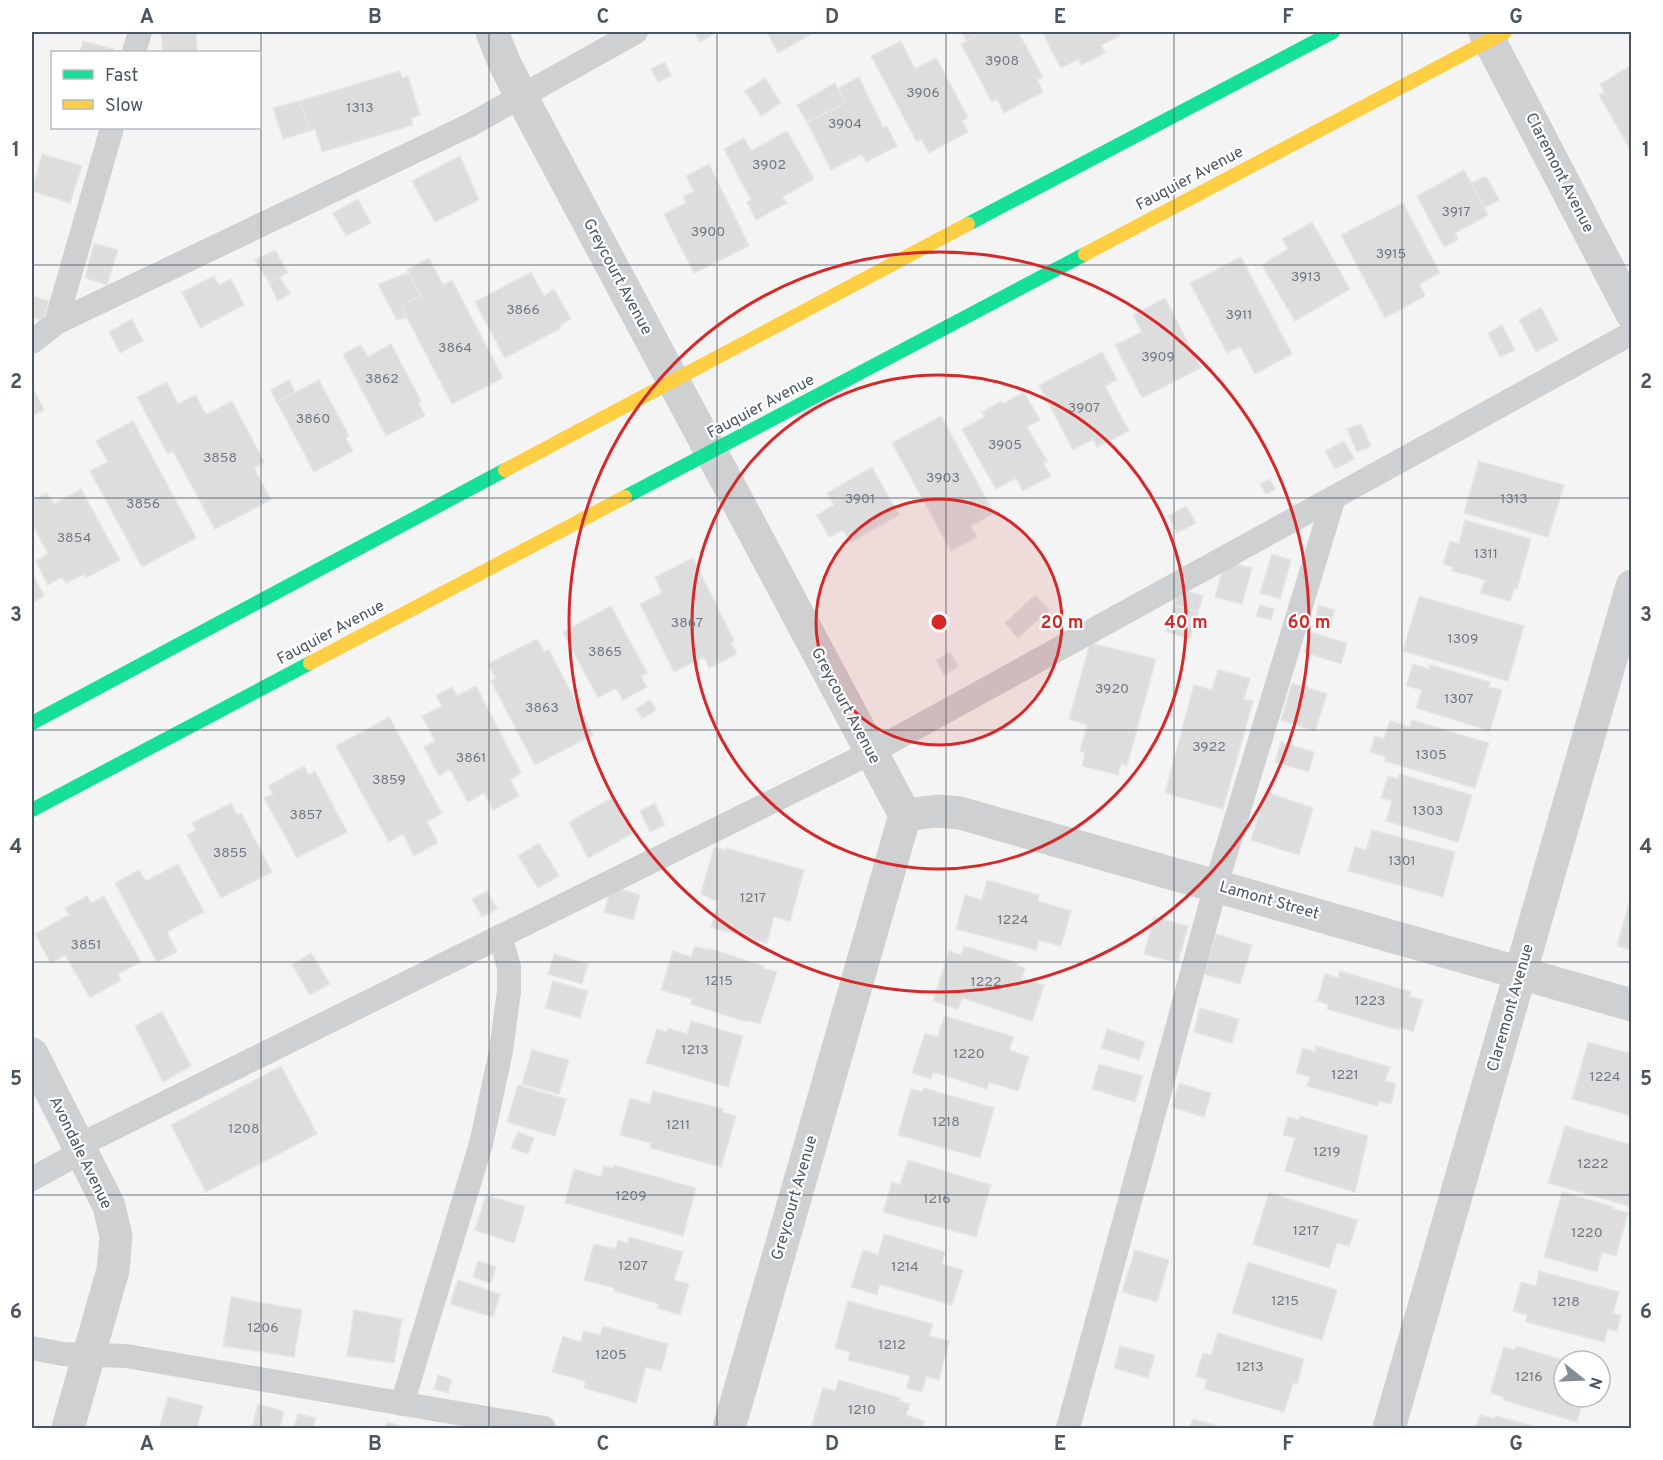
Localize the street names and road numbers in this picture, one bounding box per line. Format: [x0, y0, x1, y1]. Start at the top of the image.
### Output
street label: Claremont Avenue [1520, 110, 1598, 236]
street label: Fauquier Avenue [1133, 142, 1247, 216]
street label: Greycourt Avenue [578, 215, 656, 339]
street label: Fauquier Avenue [704, 370, 818, 444]
street label: Fauquier Avenue [274, 596, 388, 670]
street label: Greycourt Avenue [806, 644, 884, 768]
street label: Lamont Street [1217, 877, 1321, 925]
street label: Claremont Avenue [1483, 942, 1539, 1074]
street label: Avondale Avenue [44, 1093, 116, 1213]
street label: Greycourt Avenue [768, 1133, 822, 1263]

